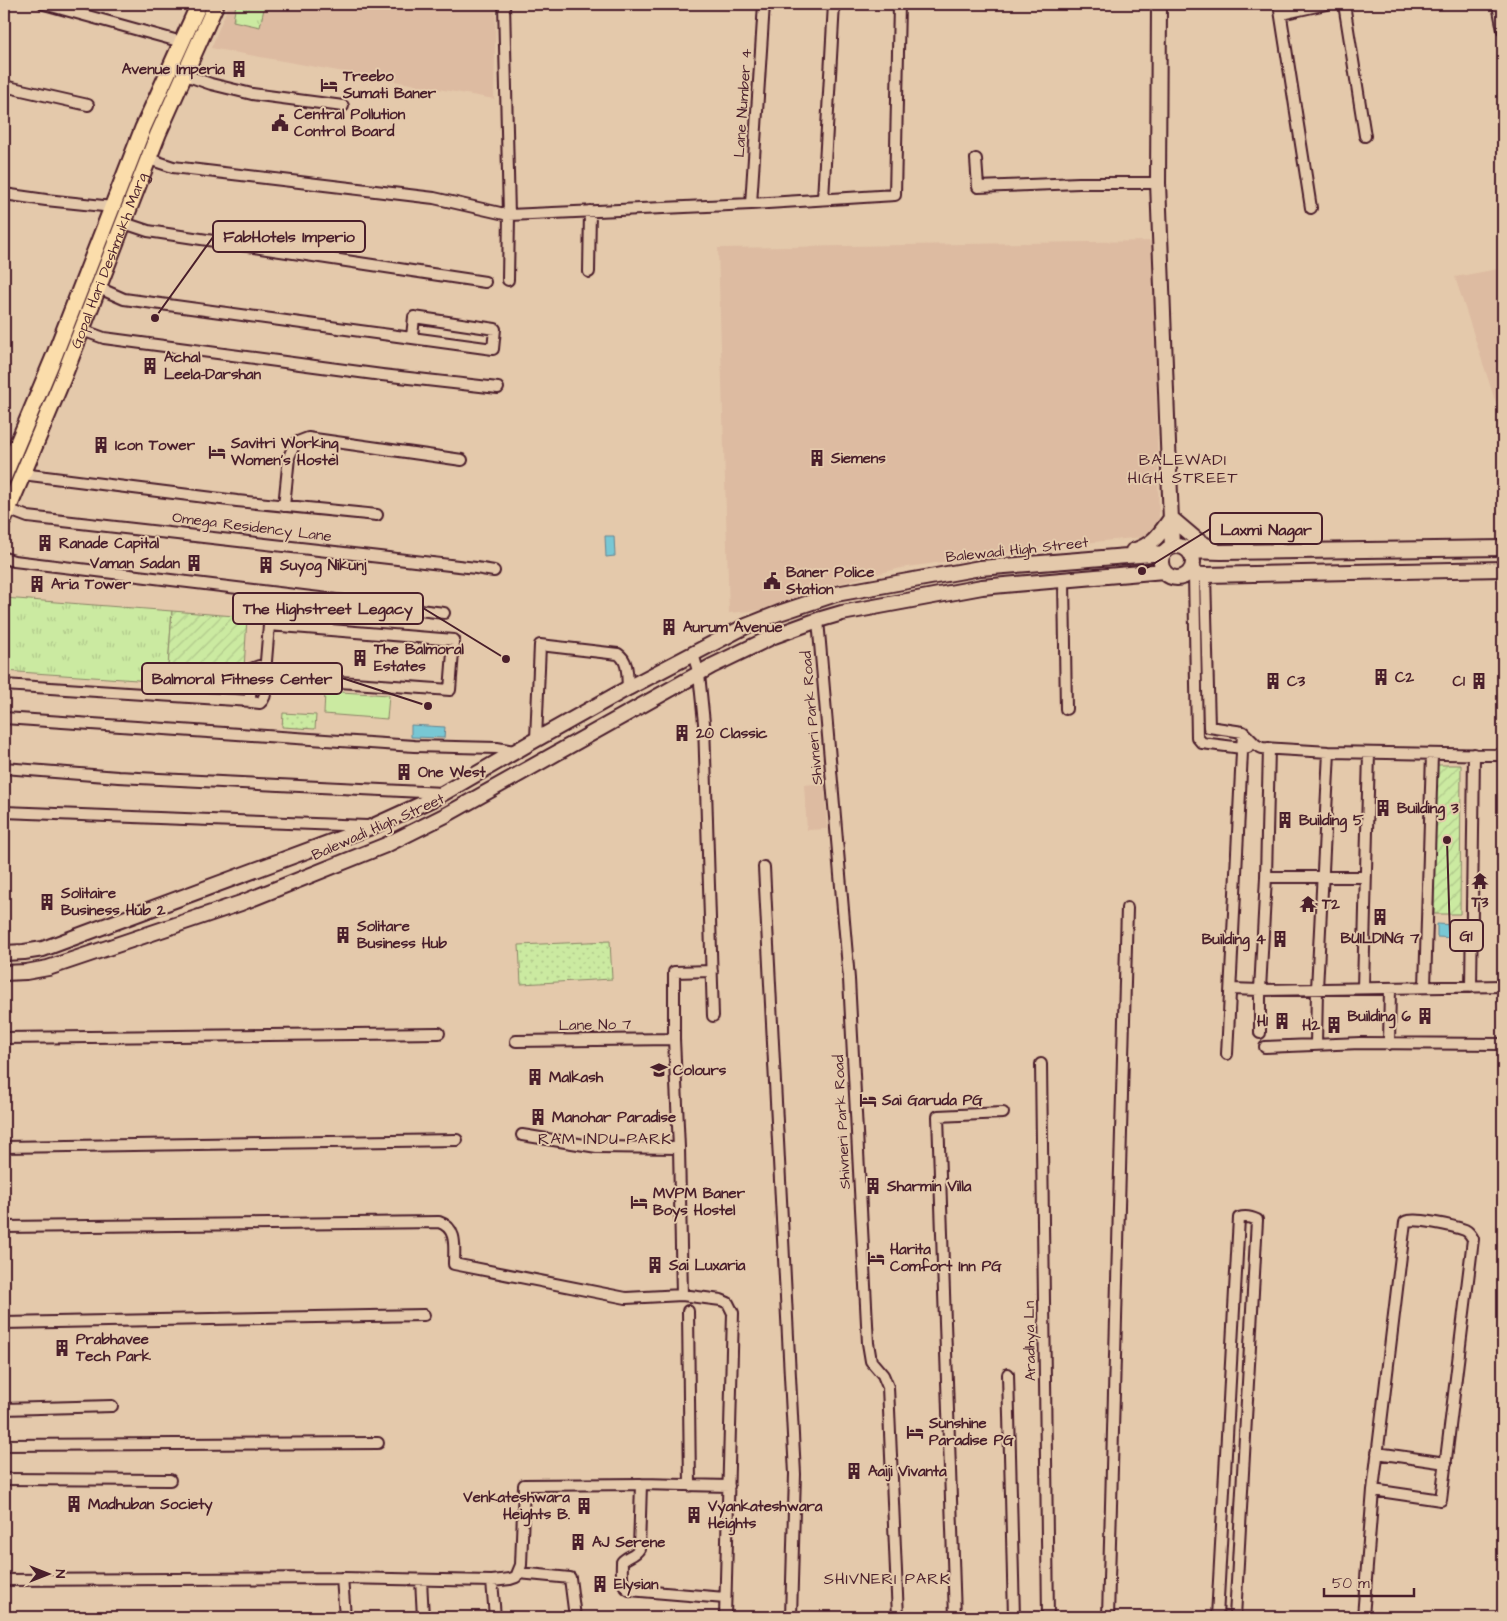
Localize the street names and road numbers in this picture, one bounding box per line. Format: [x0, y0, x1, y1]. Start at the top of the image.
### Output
street label: Lane Number 4 [729, 48, 757, 158]
street label: Gopal Hari Deshmukh Marg [65, 169, 154, 352]
street label: Omega Residency Lane [171, 507, 333, 548]
street label: Balewadi High Street [945, 532, 1089, 569]
street label: Shivneri Park Road [796, 650, 828, 786]
street label: Balewadi High Street [308, 788, 448, 867]
street label: Lane No 7 [558, 1014, 632, 1036]
street label: Shivneri Park Road [828, 1054, 856, 1190]
street label: Aradhya Ln [1019, 1300, 1042, 1381]

